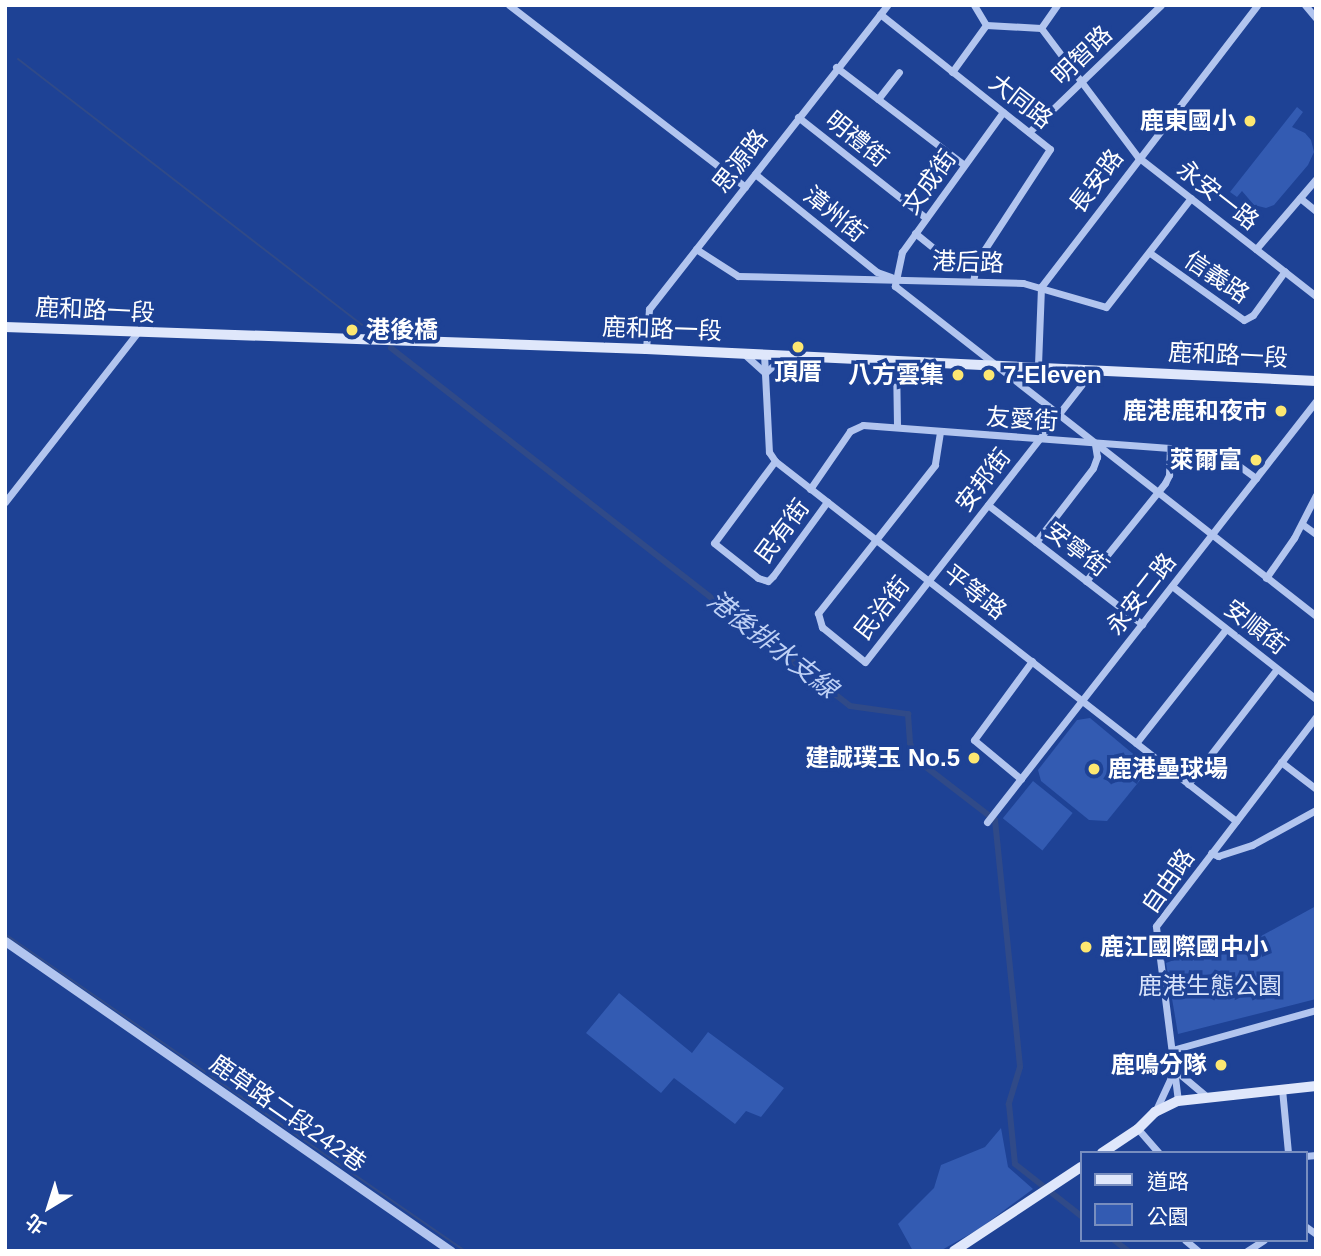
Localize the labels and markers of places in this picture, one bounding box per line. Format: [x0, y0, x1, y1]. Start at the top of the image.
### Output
place label: 鹿東國小 [1140, 107, 1236, 135]
marker: 鹿東國小 [1242, 113, 1258, 129]
place label: 港後橋 [366, 316, 438, 344]
marker: 港後橋 [344, 322, 360, 338]
marker: 頂厝 [790, 339, 806, 355]
place label: 頂厝 [774, 358, 822, 386]
place label: 八方雲集 [848, 361, 944, 389]
place label: 7-Eleven [1003, 361, 1102, 389]
marker: 八方雲集 [950, 367, 966, 383]
marker: 7-Eleven [981, 367, 997, 383]
place label: 鹿港鹿和夜市 [1123, 397, 1267, 425]
marker: 鹿港鹿和夜市 [1273, 403, 1289, 419]
place label: 萊爾富 [1170, 446, 1242, 474]
marker: 萊爾富 [1248, 452, 1264, 468]
place label: 建誠璞玉 No.5 [805, 744, 960, 772]
marker: 建誠璞玉 No.5 [966, 750, 982, 766]
place label: 鹿港壘球場 [1108, 755, 1228, 783]
marker: 鹿港壘球場 [1086, 761, 1102, 777]
place label: 鹿江國際國中小 [1100, 933, 1268, 961]
marker: 鹿江國際國中小 [1078, 939, 1094, 955]
place label: 鹿鳴分隊 [1111, 1051, 1207, 1079]
marker: 鹿鳴分隊 [1213, 1057, 1229, 1073]

